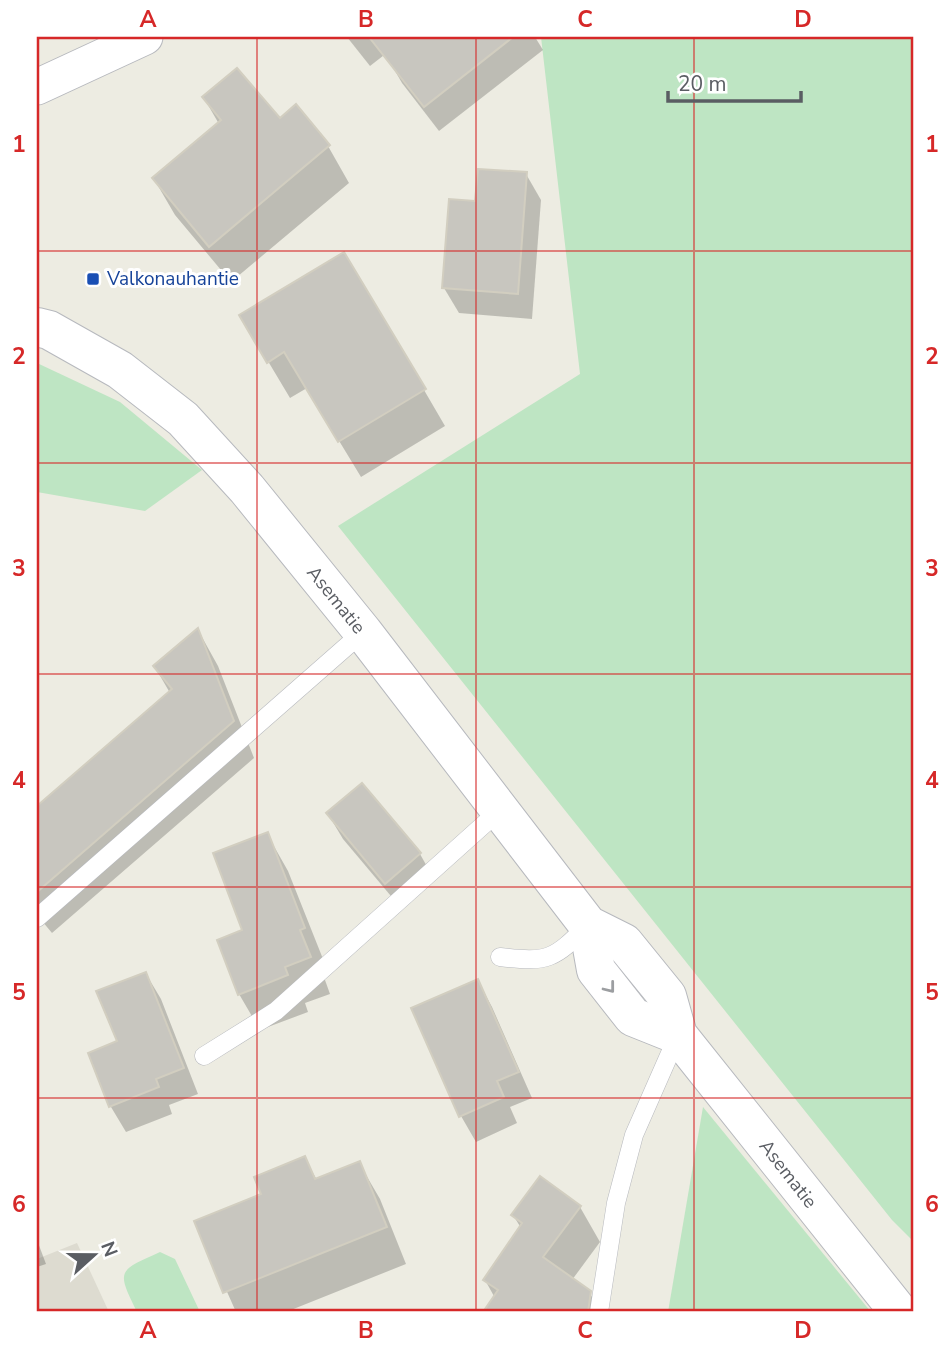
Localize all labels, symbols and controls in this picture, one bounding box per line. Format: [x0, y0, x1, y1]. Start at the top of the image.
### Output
text: A [139, 4, 157, 35]
text: B [358, 4, 374, 35]
text: C [577, 4, 593, 35]
text: D [794, 4, 812, 35]
scale bar [668, 60, 800, 104]
text: 20 m [678, 70, 727, 98]
text: 1 [12, 129, 26, 160]
text: 1 [925, 129, 939, 160]
place label: Valkonauhantie [106, 266, 239, 292]
marker: Valkonauhantie [85, 271, 101, 287]
text: 2 [12, 341, 26, 372]
text: 2 [925, 341, 939, 372]
text: 3 [12, 553, 26, 584]
text: 3 [925, 553, 939, 584]
street label: Asematie [301, 561, 371, 639]
text: 4 [12, 765, 26, 796]
text: 4 [925, 765, 939, 796]
text: 5 [12, 977, 26, 1008]
text: 5 [925, 977, 939, 1008]
one-way arrow [601, 980, 614, 992]
street label: Asematie [753, 1134, 823, 1214]
text: 6 [12, 1189, 26, 1220]
text: 6 [925, 1189, 939, 1220]
north arrow [60, 1220, 130, 1290]
text: N [94, 1238, 124, 1261]
text: A [139, 1315, 157, 1346]
text: B [358, 1315, 374, 1346]
text: C [577, 1315, 593, 1346]
text: D [794, 1315, 812, 1346]

